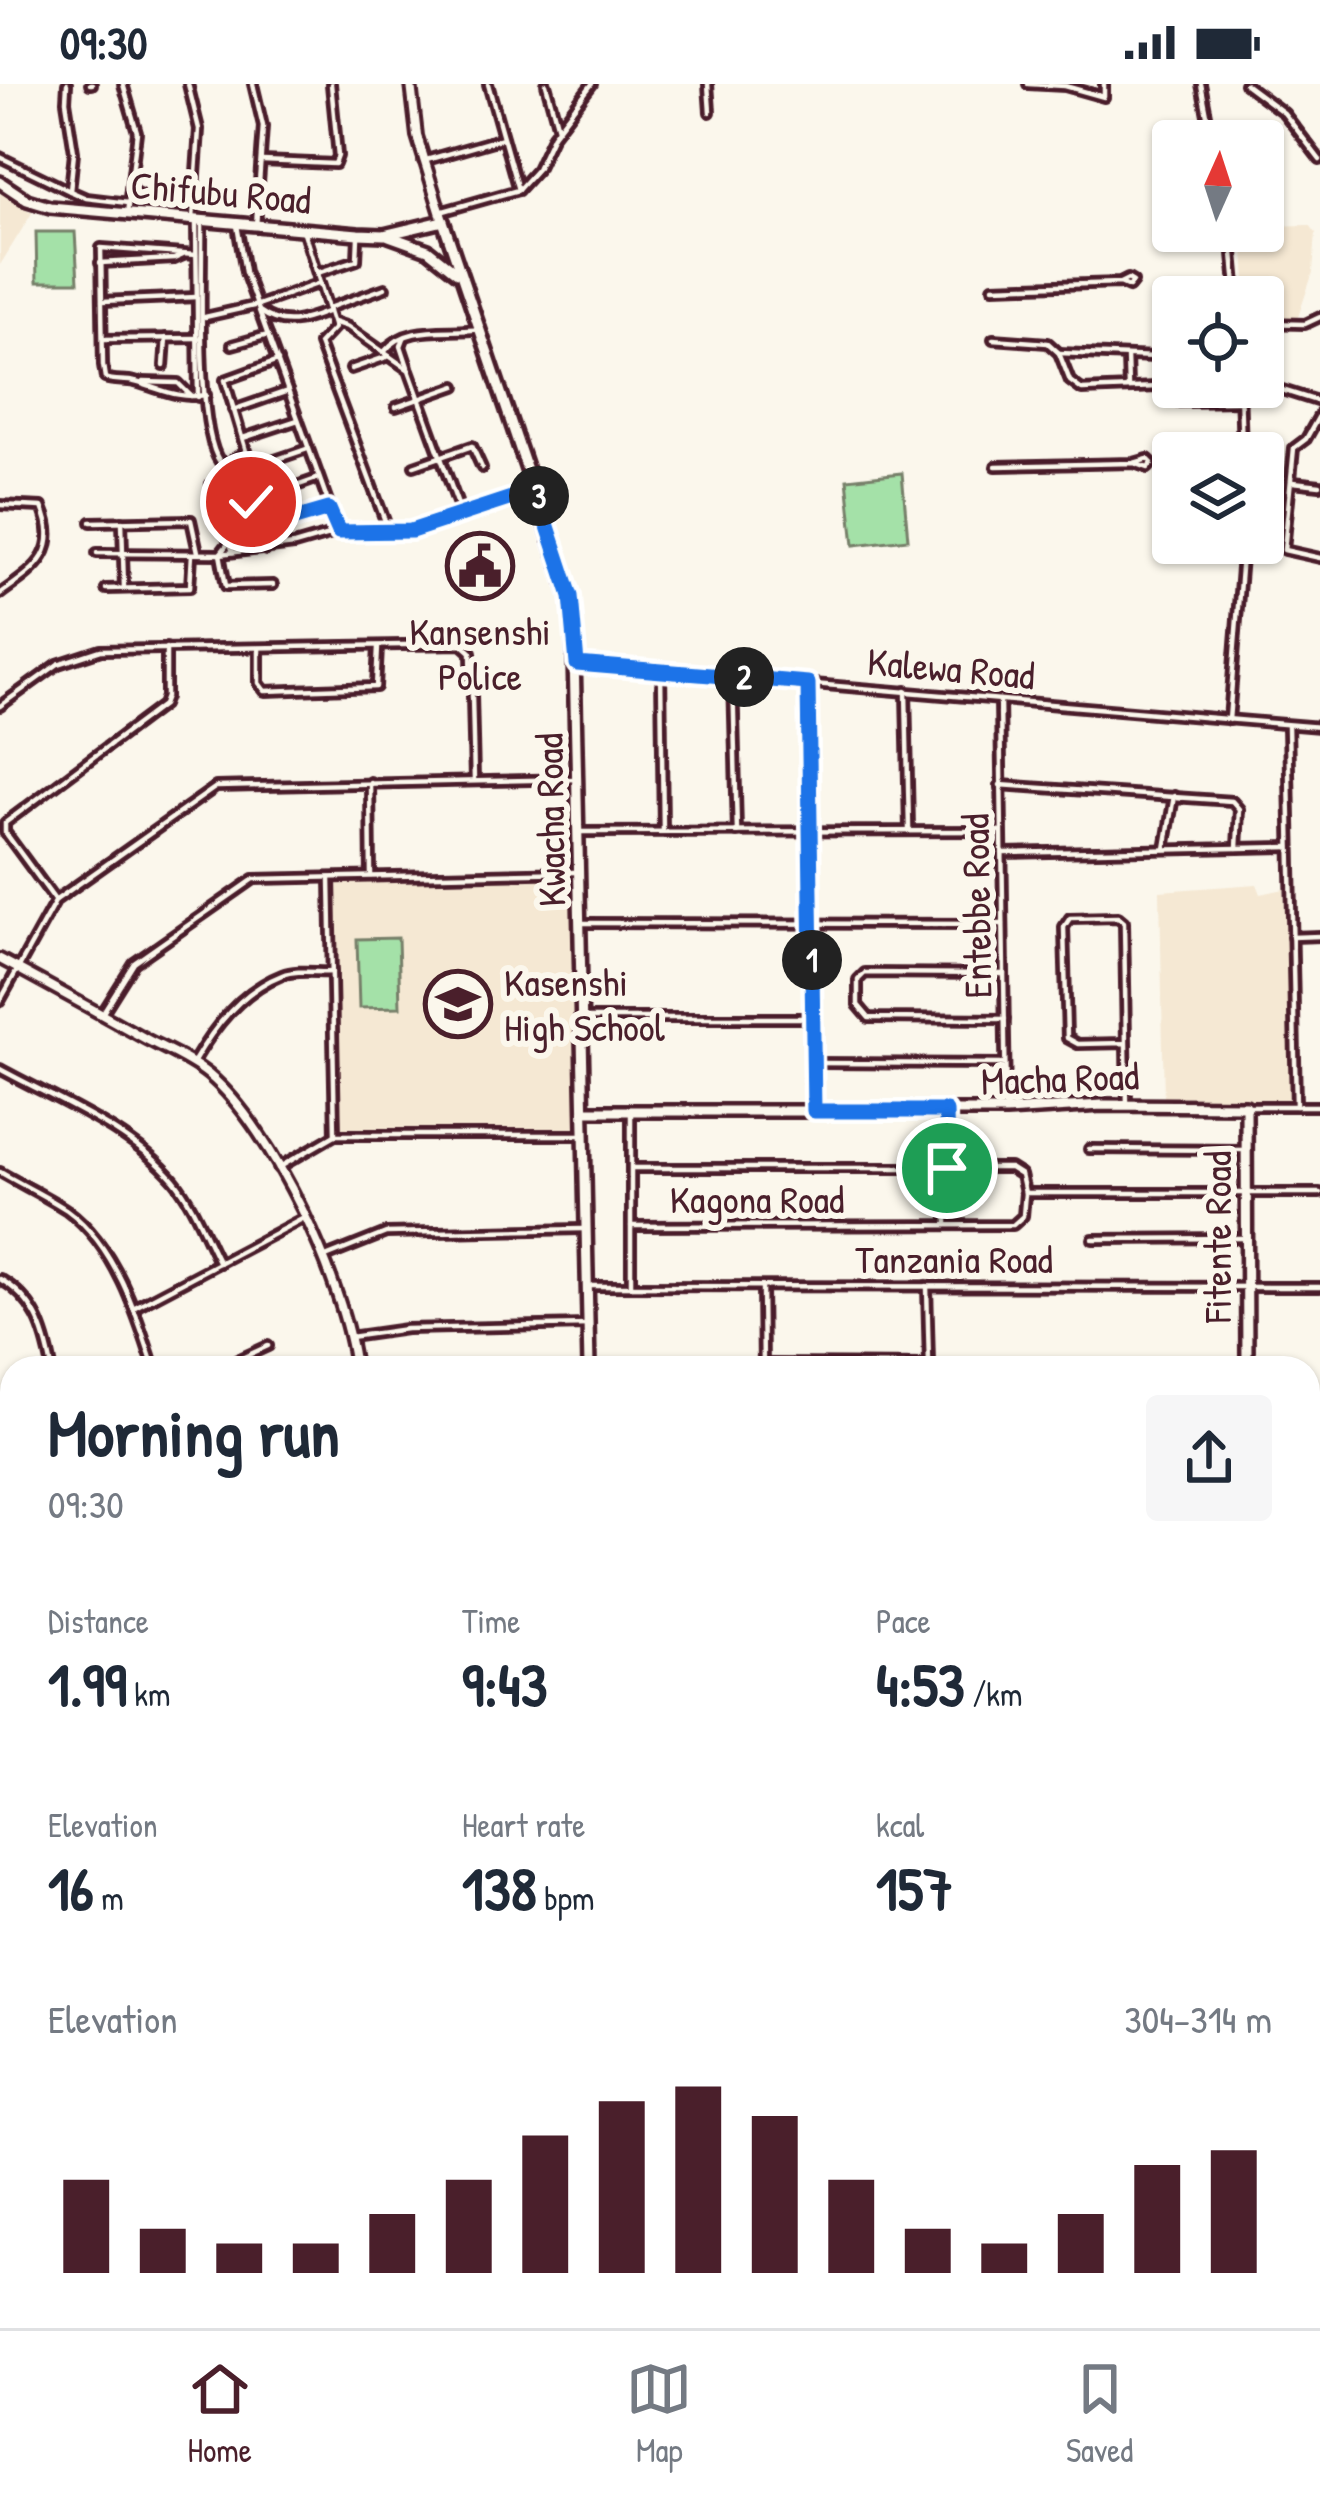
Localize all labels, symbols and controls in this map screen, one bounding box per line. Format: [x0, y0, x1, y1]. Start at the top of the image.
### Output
text: 09:30 [60, 12, 147, 73]
north arrow [1152, 120, 1284, 252]
map controls [1152, 120, 1284, 564]
street label: Chifubu Road [129, 157, 313, 226]
button: locate [1152, 276, 1284, 408]
button: layers [1152, 432, 1284, 564]
pin [200, 451, 302, 553]
pin: 3 [509, 466, 569, 526]
icon: check [218, 469, 284, 535]
text: 3 [532, 474, 546, 518]
public building icon: Kansenshi Police [445, 531, 515, 601]
place label: Kansenshi Police [409, 604, 551, 702]
street label: Kalewa Road [865, 634, 1037, 701]
pin: 2 [714, 647, 774, 707]
text: 2 [736, 655, 752, 699]
street label: Kwacha Road [521, 733, 578, 907]
street label: Entebbe Road [947, 813, 1004, 999]
pin: 1 [782, 930, 842, 990]
text: 1 [806, 938, 818, 982]
place label: Kasenshi High School [504, 955, 666, 1053]
school or university icon: Kasenshi High School [423, 969, 493, 1039]
street label: Macha Road [980, 1048, 1140, 1107]
pin [896, 1117, 998, 1219]
icon: arrive [914, 1135, 980, 1201]
street label: Fitente Road [1190, 1151, 1243, 1324]
street label: Kagona Road [670, 1172, 844, 1225]
street label: Tanzania Road [855, 1232, 1053, 1285]
text: Morning run [48, 1387, 340, 1477]
button: share [1146, 1395, 1272, 1521]
text: 09:30 [48, 1477, 124, 1530]
text: Distance [48, 1599, 149, 1643]
text: Time [462, 1599, 520, 1643]
text: Pace [876, 1599, 931, 1643]
text: 1.99 [48, 1643, 127, 1725]
text: 9:43 [462, 1643, 547, 1725]
text: 4:53 [876, 1643, 965, 1725]
text: km [127, 1672, 170, 1716]
text: /km [965, 1672, 1022, 1716]
text: Elevation [48, 1803, 158, 1847]
text: Heart rate [462, 1803, 585, 1847]
text: kcal [876, 1803, 924, 1847]
text: 16 [48, 1847, 94, 1929]
text: 138 [462, 1847, 537, 1929]
text: 157 [876, 1847, 953, 1929]
text: m [94, 1876, 124, 1920]
text: bpm [537, 1876, 594, 1920]
text: Elevation [48, 1992, 178, 2045]
text: 304–314 m [1124, 1992, 1272, 2045]
tab: Home [187, 2356, 253, 2472]
tab: Map [626, 2356, 692, 2472]
tab: Saved [1066, 2356, 1133, 2472]

